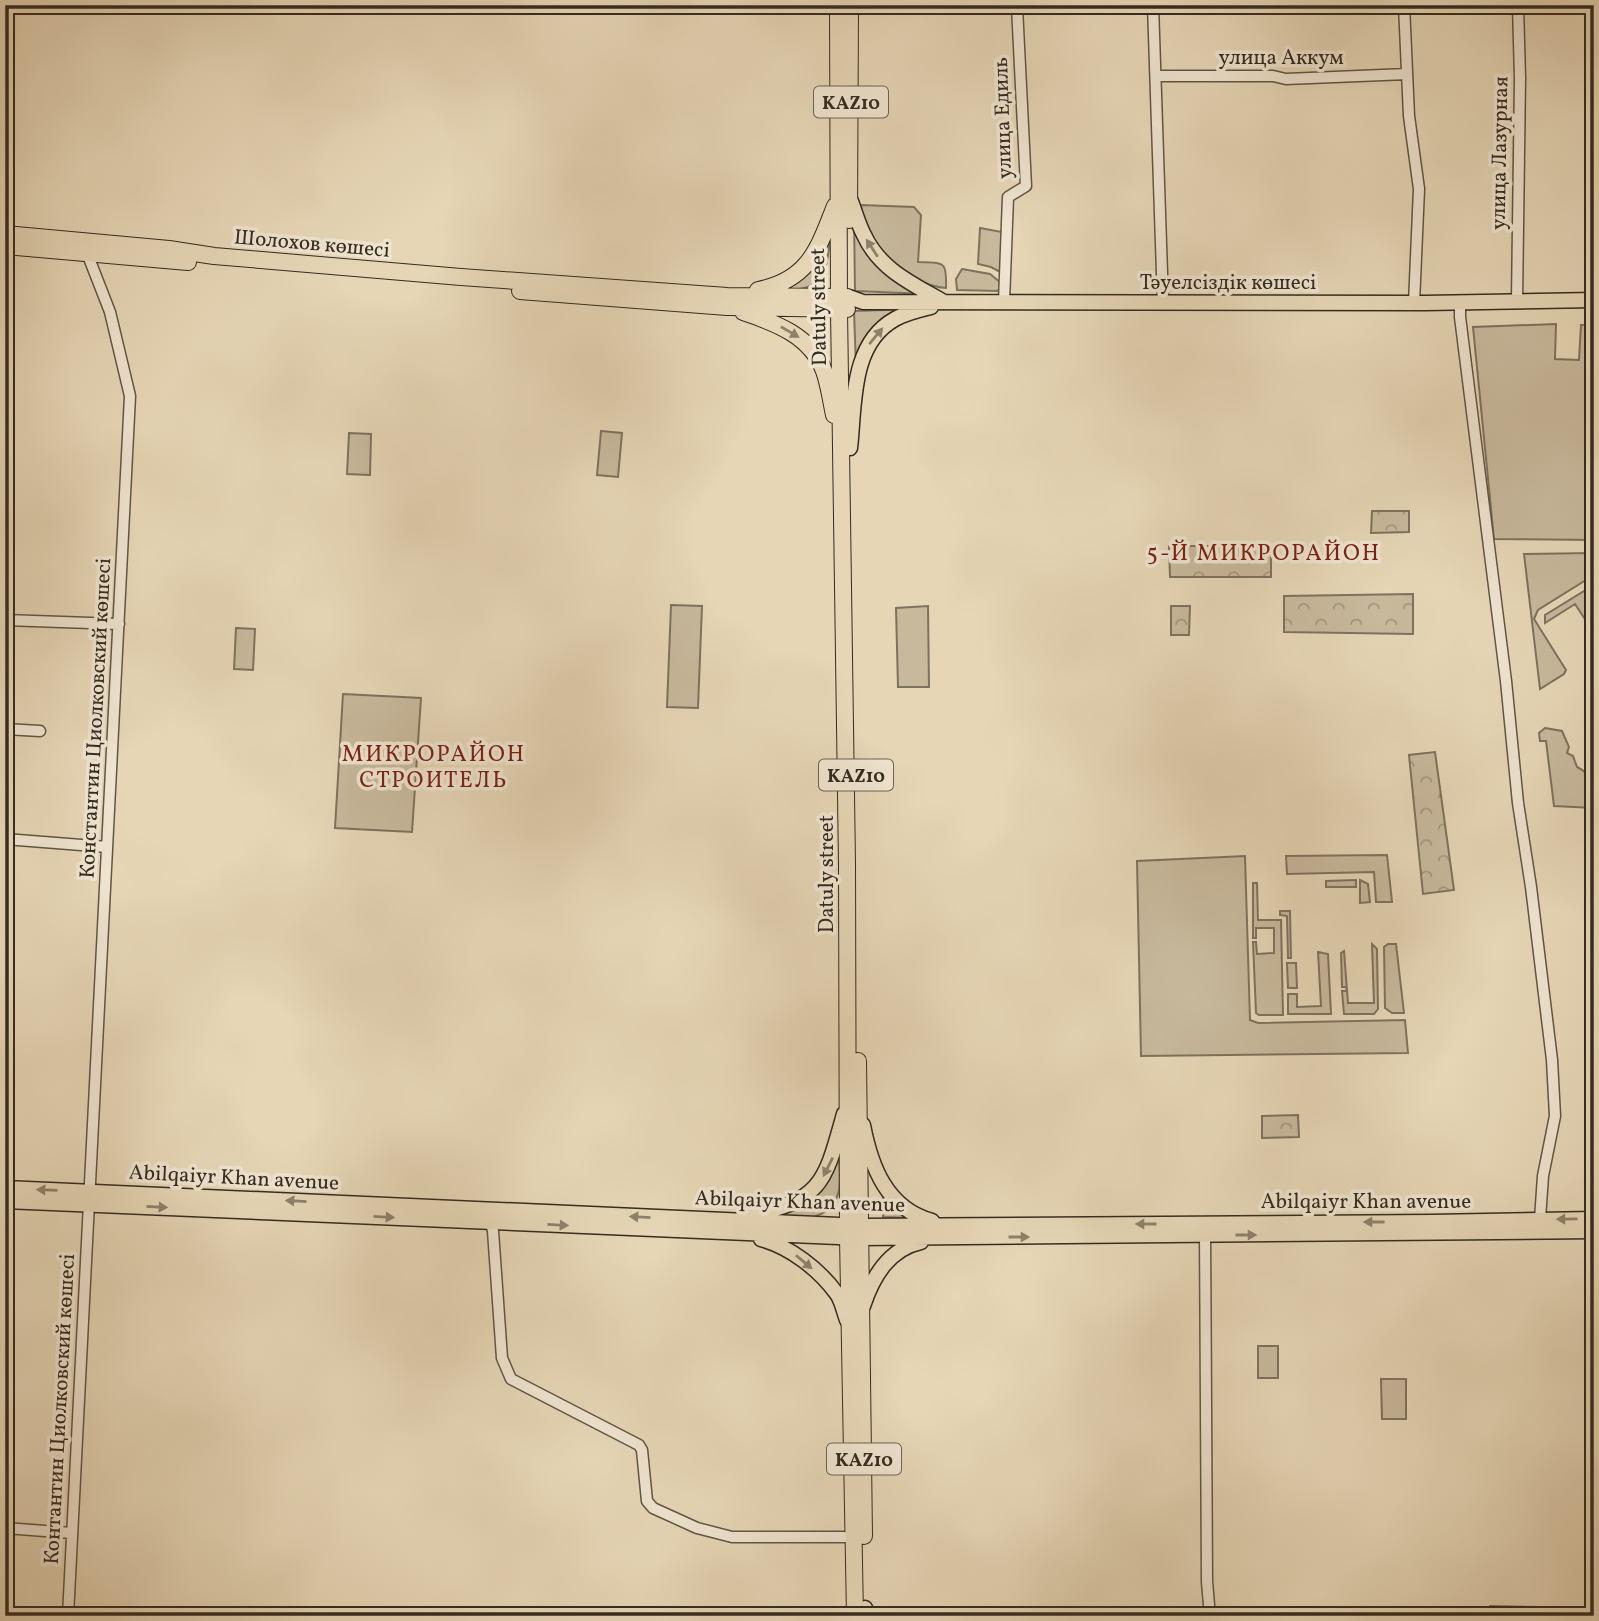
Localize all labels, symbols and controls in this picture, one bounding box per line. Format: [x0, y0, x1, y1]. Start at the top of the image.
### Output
street label: улица Аккум [1218, 44, 1344, 73]
street label: улица Едиль [987, 56, 1020, 179]
street label: улица Лазурная [1485, 76, 1516, 230]
road number: KAZ10 [814, 86, 888, 118]
street label: Шолохов көшесі [233, 223, 391, 266]
one-way arrow [865, 239, 879, 257]
street label: Datuly street [804, 248, 835, 366]
street label: Тәуелсіздік көшесі [1140, 269, 1316, 298]
one-way arrow [781, 326, 800, 338]
one-way arrow [869, 327, 884, 345]
district label: 5-Й МИКРОРАЙОН [1147, 538, 1381, 570]
street label: Константин Циолковский көшесі [74, 557, 119, 879]
district label: МИКРОРАЙОН СТРОИТЕЛЬ [342, 739, 526, 797]
road number: KAZ10 [819, 760, 893, 790]
street label: Datuly street [813, 815, 842, 933]
one-way arrow [822, 1158, 834, 1178]
street label: Abilqaiyr Khan avenue [128, 1159, 340, 1198]
street label: Abilqaiyr Khan avenue [694, 1184, 906, 1221]
one-way arrow [36, 1185, 58, 1196]
street label: Abilqaiyr Khan avenue [1261, 1188, 1471, 1217]
one-way arrow [285, 1195, 307, 1206]
one-way arrow [146, 1202, 168, 1213]
one-way arrow [628, 1211, 650, 1222]
one-way arrow [374, 1212, 396, 1223]
one-way arrow [1556, 1213, 1578, 1225]
one-way arrow [1362, 1216, 1384, 1228]
one-way arrow [1135, 1218, 1157, 1230]
one-way arrow [548, 1220, 570, 1231]
one-way arrow [1236, 1229, 1258, 1241]
one-way arrow [1008, 1231, 1030, 1243]
street label: Контантин Циолковский көшесі [38, 1253, 83, 1565]
one-way arrow [796, 1254, 813, 1269]
road number: KAZ10 [827, 1443, 901, 1474]

